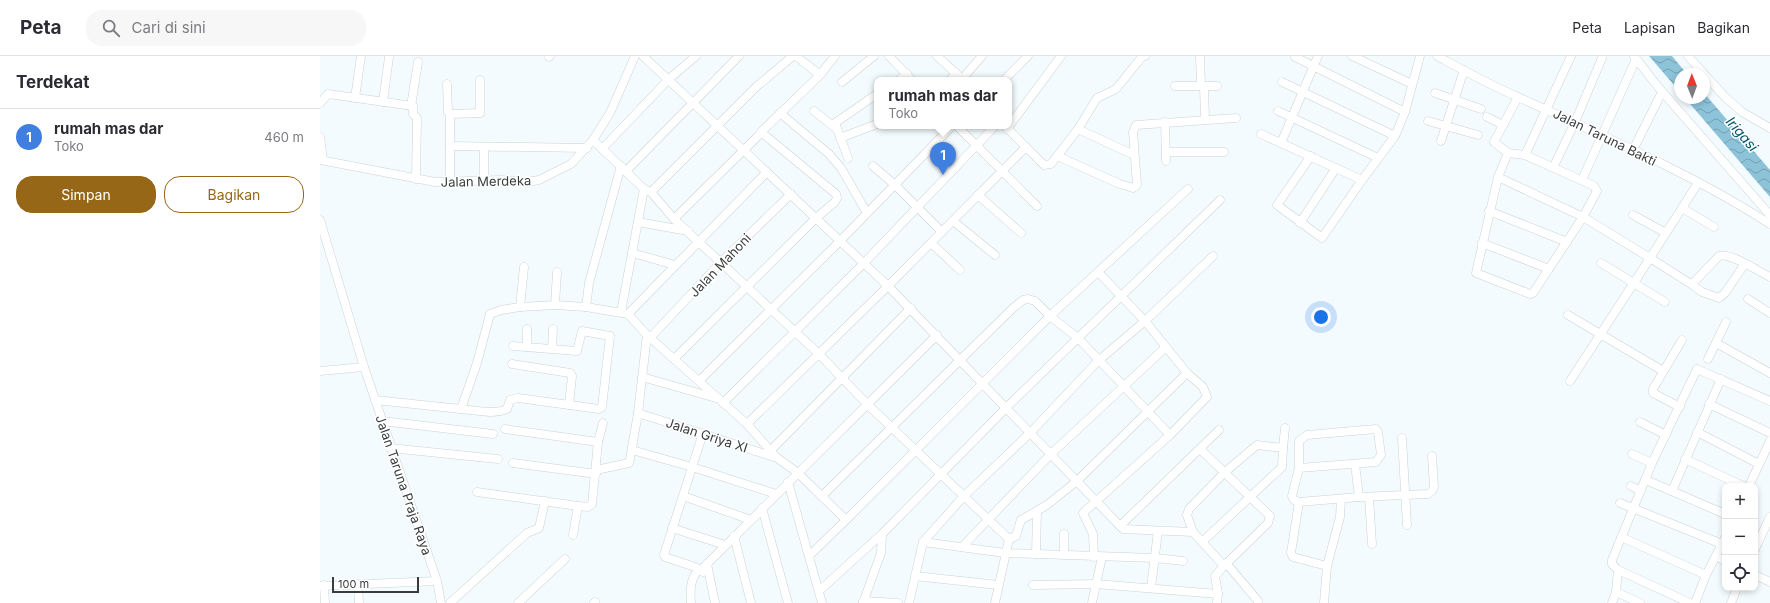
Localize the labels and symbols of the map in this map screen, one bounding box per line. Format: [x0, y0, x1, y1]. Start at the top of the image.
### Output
north arrow [1674, 68, 1710, 104]
street label: Jalan Taruna Bakti [1551, 105, 1659, 169]
water label: Irigasi [1723, 113, 1763, 155]
pin: 1 [930, 142, 956, 175]
street label: Jalan Merdeka [441, 172, 531, 190]
street label: Jalan Mahoni [686, 230, 754, 300]
your location [1311, 307, 1331, 327]
street label: Jalan Taruna Praja Raya [373, 413, 435, 557]
street label: Jalan Griya XI [664, 414, 750, 456]
scale bar [332, 575, 419, 594]

